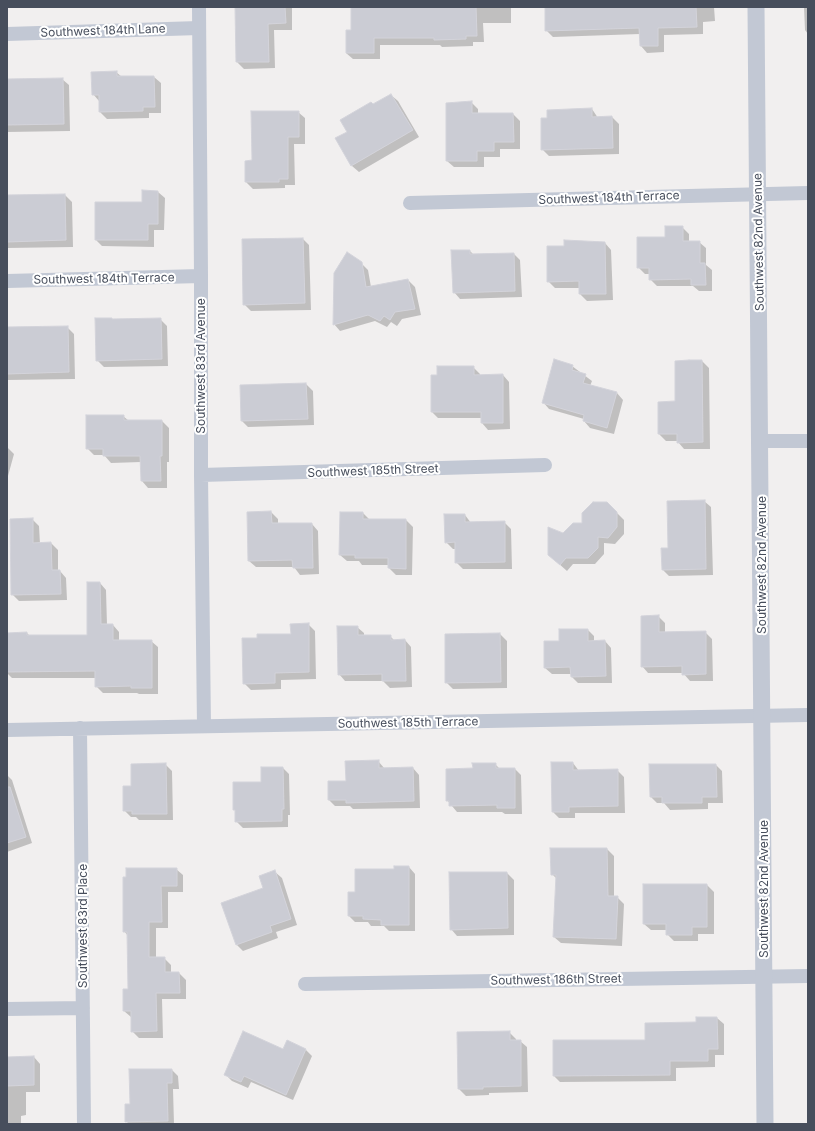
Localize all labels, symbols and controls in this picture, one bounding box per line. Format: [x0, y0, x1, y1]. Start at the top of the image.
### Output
street label: Southwest 184th Lane [40, 22, 166, 40]
street label: Southwest 82nd Avenue [751, 173, 767, 311]
street label: Southwest 184th Terrace [538, 188, 680, 208]
street label: Southwest 184th Terrace [33, 271, 175, 287]
street label: Southwest 83rd Avenue [194, 298, 208, 434]
street label: Southwest 185th Street [307, 462, 439, 480]
street label: Southwest 82nd Avenue [755, 496, 769, 634]
street label: Southwest 185th Terrace [337, 715, 479, 731]
street label: Southwest 82nd Avenue [757, 820, 771, 958]
street label: Southwest 83rd Place [76, 864, 90, 988]
street label: Southwest 186th Street [490, 972, 622, 988]

